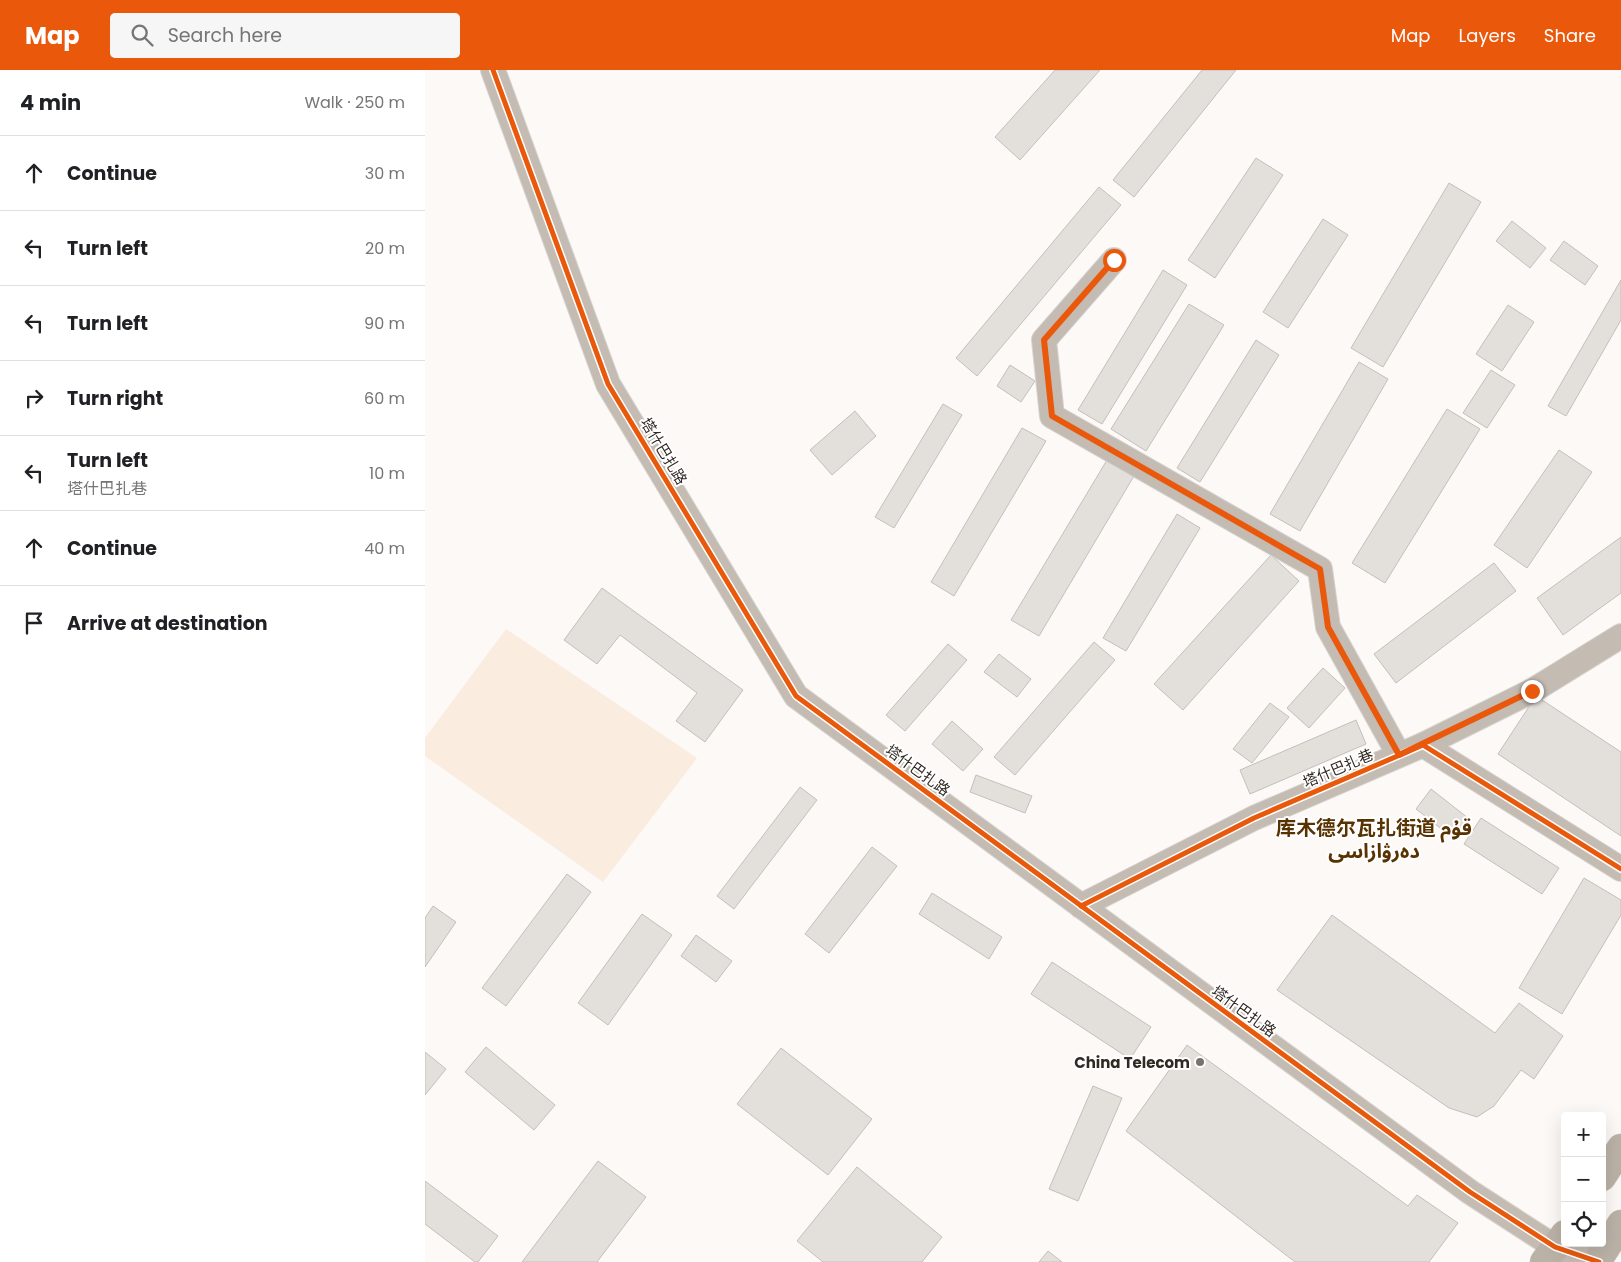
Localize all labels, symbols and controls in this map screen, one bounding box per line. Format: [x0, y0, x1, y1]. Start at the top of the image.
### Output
search box [110, 13, 460, 58]
text: Map [25, 19, 80, 52]
icon: search [128, 21, 156, 49]
text: Search here [168, 22, 282, 49]
text: Map [1391, 23, 1431, 48]
text: Layers [1459, 23, 1516, 48]
text: Share [1544, 23, 1596, 48]
text: 4 min [20, 88, 81, 117]
text: Walk · 250 m [304, 91, 405, 114]
icon: ahead [20, 159, 48, 187]
text: Continue [67, 160, 157, 187]
text: 30 m [365, 162, 405, 185]
icon: left [20, 234, 48, 262]
text: Turn left [67, 235, 148, 262]
text: 20 m [365, 237, 405, 260]
route start [1103, 249, 1126, 272]
icon: left [20, 309, 48, 337]
text: Turn left [67, 310, 148, 337]
text: 90 m [364, 312, 405, 335]
icon: right [20, 384, 48, 412]
text: Turn right [67, 385, 163, 412]
text: 60 m [364, 387, 405, 410]
street label: 塔什巴扎路 [636, 413, 692, 489]
text: Turn left [67, 447, 148, 474]
icon: left [20, 459, 48, 487]
text: 10 m [369, 462, 405, 485]
text: 塔什巴扎巷 [67, 477, 147, 500]
icon: ahead [20, 534, 48, 562]
text: Continue [67, 535, 157, 562]
text: 40 m [364, 537, 405, 560]
icon: arrive [20, 609, 48, 637]
text: Arrive at destination [67, 610, 268, 637]
route end [1521, 680, 1544, 703]
street label: 塔什巴扎路 [881, 739, 955, 801]
street label: 塔什巴扎巷 [1299, 744, 1377, 792]
district label: 库木德尔瓦扎街道 قۇم دەرۋازاسى [1276, 814, 1472, 865]
street label: 塔什巴扎路 [1207, 980, 1281, 1042]
place label: China Telecom [1074, 1052, 1190, 1073]
marker: China Telecom [1194, 1056, 1206, 1068]
map controls [1561, 1112, 1606, 1247]
button: + [1561, 1112, 1606, 1157]
button: − [1561, 1157, 1606, 1202]
button: locate [1561, 1202, 1606, 1247]

